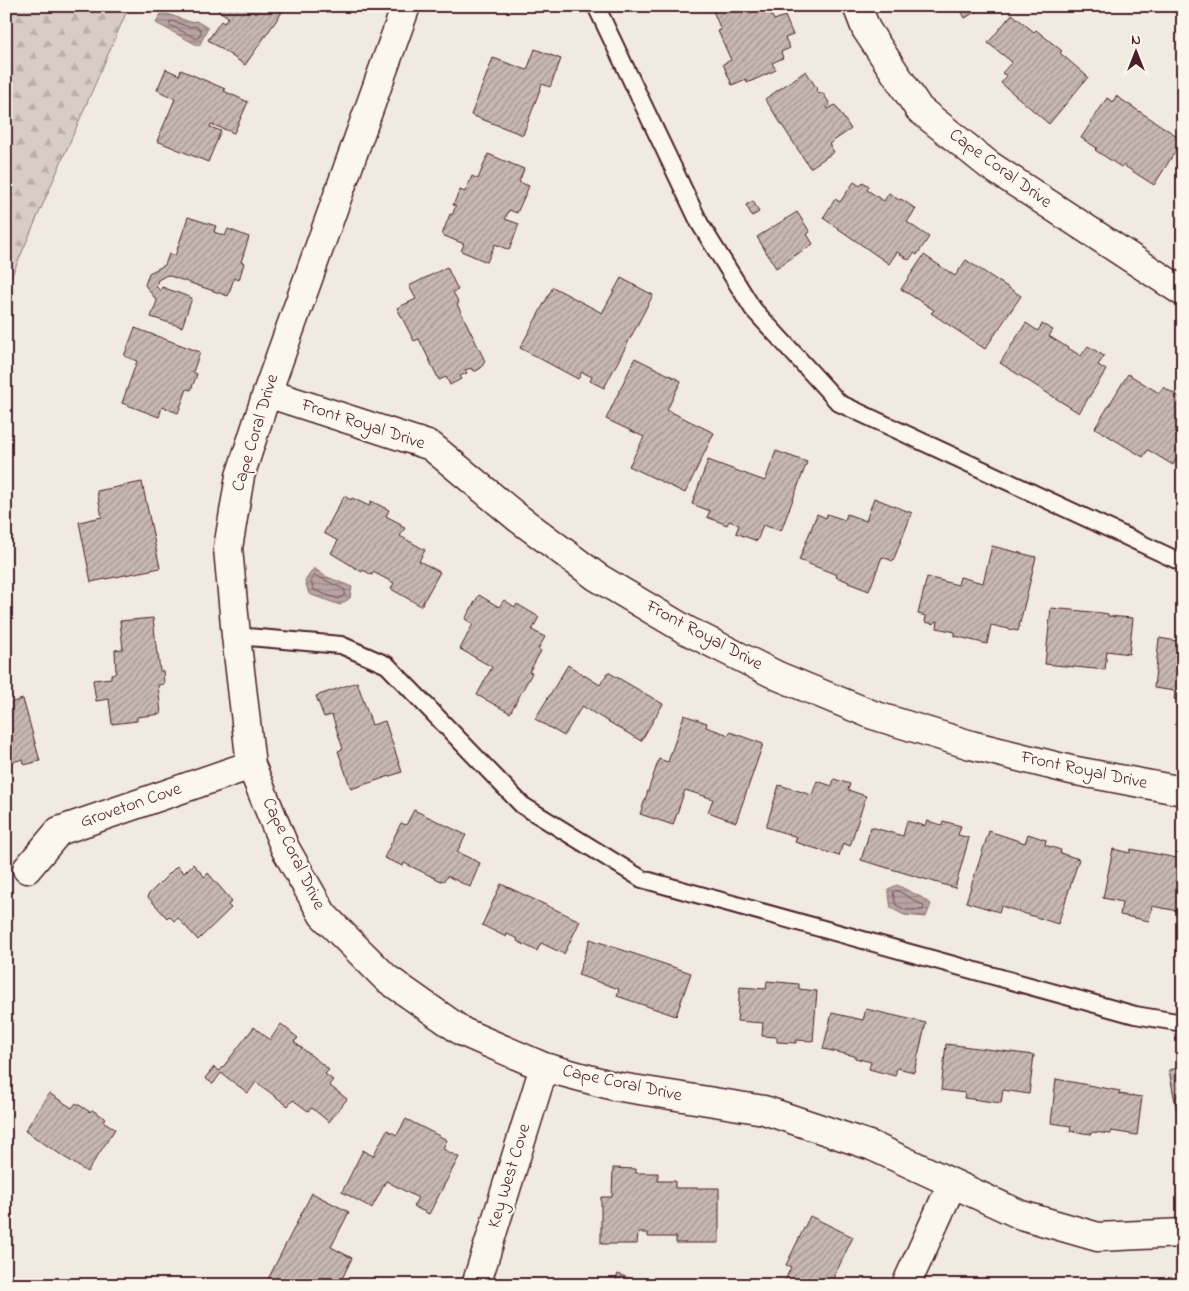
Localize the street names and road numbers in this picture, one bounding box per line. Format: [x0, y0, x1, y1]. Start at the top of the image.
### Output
street label: Cape Coral Drive [943, 123, 1058, 216]
street label: Cape Coral Drive [226, 370, 286, 495]
street label: Front Royal Drive [297, 392, 429, 458]
street label: Front Royal Drive [640, 594, 768, 678]
street label: Front Royal Drive [1017, 745, 1151, 797]
street label: Groveton Cove [77, 776, 186, 835]
street label: Cape Coral Drive [255, 794, 332, 915]
street label: Cape Coral Drive [560, 1059, 685, 1110]
street label: Key West Cove [482, 1120, 538, 1231]

